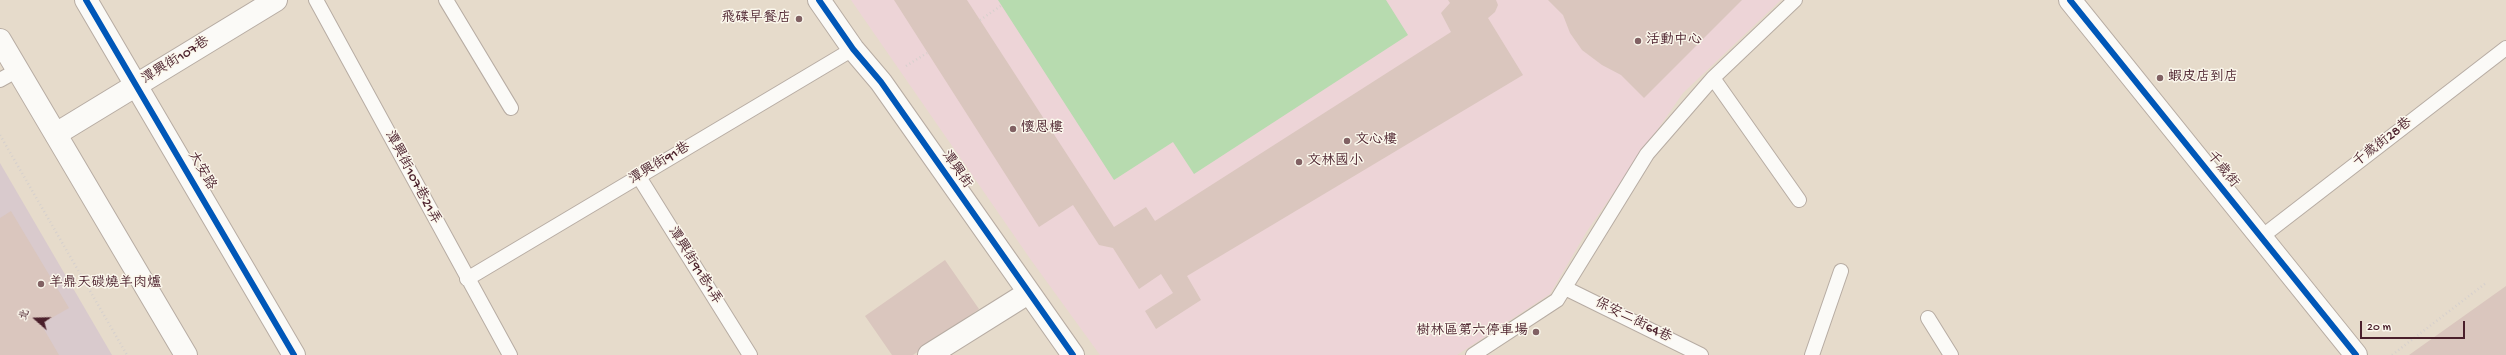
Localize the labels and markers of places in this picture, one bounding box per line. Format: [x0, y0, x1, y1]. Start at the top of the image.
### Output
place label: 飛碟早餐店 [721, 11, 791, 27]
marker: 飛碟早餐店 [794, 14, 804, 24]
place label: 活動中心 [1646, 33, 1702, 49]
marker: 活動中心 [1633, 36, 1643, 46]
place label: 蝦皮店到店 [2168, 70, 2238, 86]
marker: 蝦皮店到店 [2155, 73, 2165, 83]
place label: 懷恩樓 [1021, 121, 1063, 137]
marker: 懷恩樓 [1008, 124, 1018, 134]
place label: 文心樓 [1355, 133, 1397, 149]
marker: 文心樓 [1342, 136, 1352, 146]
place label: 文林國小 [1307, 154, 1363, 170]
marker: 文林國小 [1294, 157, 1304, 167]
place label: 羊鼎天碳燒羊肉爐 [49, 276, 161, 292]
marker: 羊鼎天碳燒羊肉爐 [36, 279, 46, 289]
place label: 樹林區第六停車場 [1416, 324, 1528, 340]
marker: 樹林區第六停車場 [1531, 327, 1541, 337]

